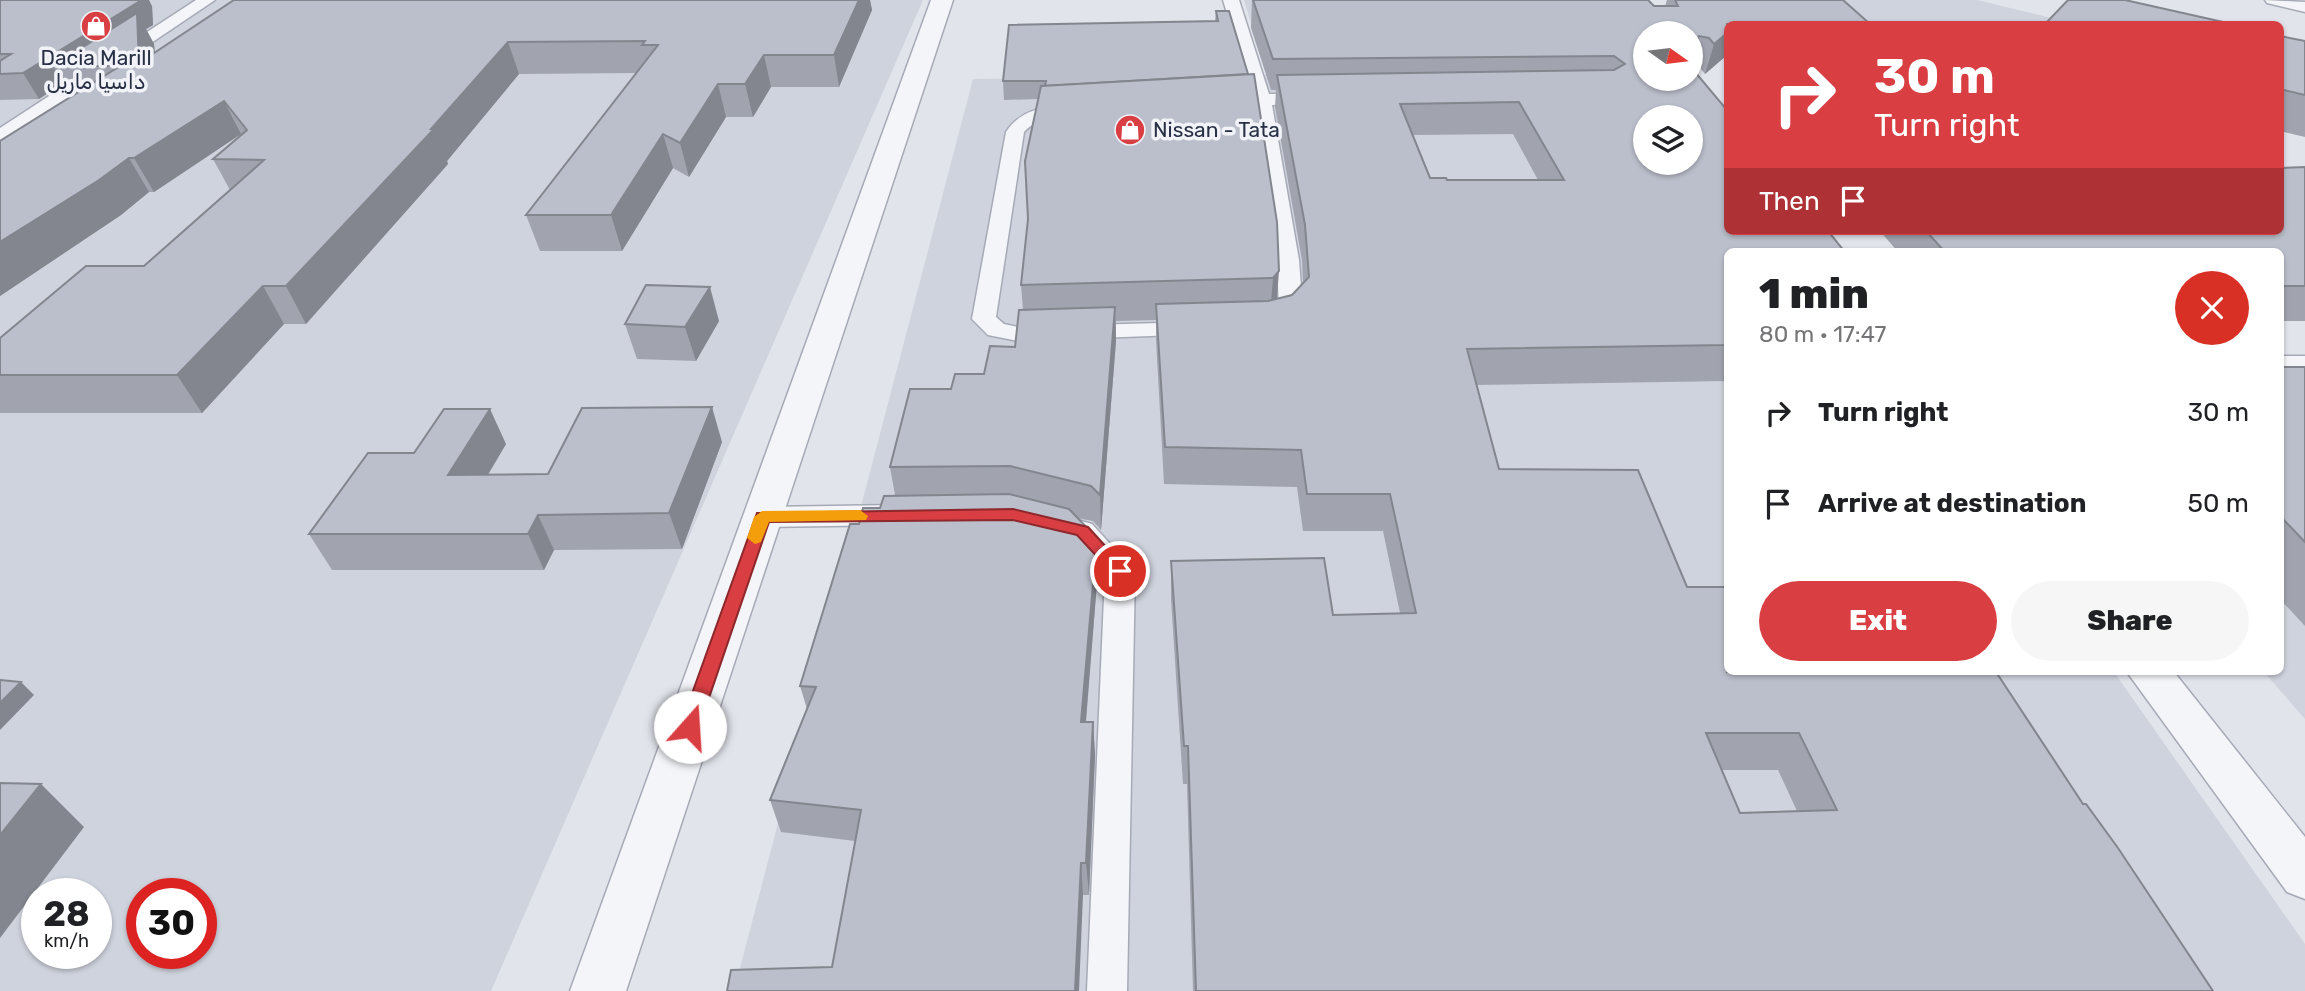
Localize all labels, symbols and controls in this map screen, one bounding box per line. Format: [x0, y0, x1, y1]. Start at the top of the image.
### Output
shop icon: Dacia Marill داسيا ماريل [79, 9, 113, 43]
north arrow [1633, 21, 1703, 91]
map controls [1633, 21, 1703, 175]
place label: Dacia Marill داسيا ماريل [40, 45, 152, 94]
text: 30 m [1874, 47, 1995, 105]
icon: right [1759, 49, 1850, 140]
button: layers [1633, 105, 1703, 175]
text: Turn right [1874, 106, 2019, 144]
shop icon: Nissan - Tata [1113, 113, 1147, 147]
place label: Nissan - Tata [1153, 117, 1280, 142]
icon: arrive [1834, 182, 1872, 220]
text: Then [1759, 186, 1820, 217]
text: 1 min [1759, 269, 1869, 319]
button: close [2175, 271, 2249, 345]
text: 80 m · 17:47 [1759, 320, 1886, 348]
icon: right [1759, 394, 1797, 432]
text: Turn right [1818, 397, 1948, 428]
text: 30 m [2187, 397, 2249, 428]
icon: arrive [1759, 485, 1797, 523]
text: Arrive at destination [1818, 488, 2086, 519]
text: 50 m [2188, 488, 2249, 519]
pin [1090, 541, 1150, 601]
icon: arrive [1101, 552, 1139, 590]
button: Exit [1759, 581, 1997, 661]
button: Share [2011, 581, 2249, 661]
position arrow [653, 690, 727, 764]
speed limit sign: 30 [126, 878, 217, 969]
text: 28 [43, 893, 90, 935]
text: km/h [44, 930, 89, 952]

